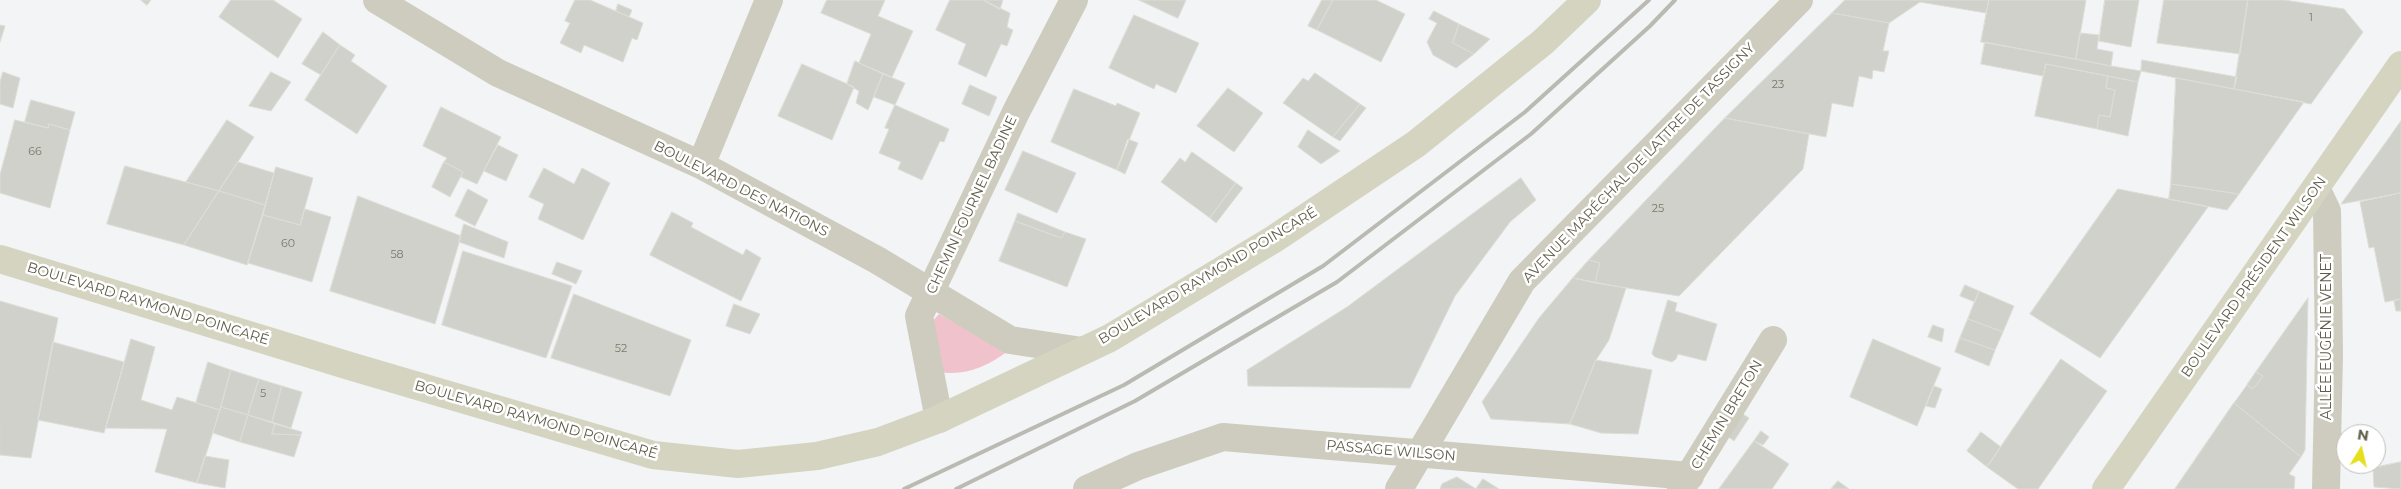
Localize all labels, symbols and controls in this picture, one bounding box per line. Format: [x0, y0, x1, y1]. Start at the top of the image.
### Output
house number: 1 [2309, 11, 2313, 25]
street label: AVENUE MARÉCHAL DE LATTRE DE TASSIGNY [1520, 40, 1758, 286]
house number: 23 [1772, 78, 1784, 92]
street label: CHEMIN FOURNEL BADINE [923, 113, 1021, 297]
street label: BOULEVARD DES NATIONS [651, 138, 831, 240]
house number: 66 [28, 145, 42, 159]
street label: BOULEVARD PRÉSIDENT WILSON [2178, 173, 2330, 381]
house number: 25 [1652, 202, 1664, 216]
street label: BOULEVARD RAYMOND POINCARÉ [1096, 204, 1320, 348]
house number: 60 [281, 237, 295, 251]
house number: 58 [390, 248, 404, 262]
street label: ALLÉE EUGÉNIE VENET [2319, 254, 2335, 420]
street label: BOULEVARD RAYMOND POINCARÉ [25, 259, 271, 349]
house number: 52 [615, 342, 627, 356]
street label: CHEMIN BRETON [1688, 357, 1766, 473]
street label: BOULEVARD RAYMOND POINCARÉ [413, 377, 659, 463]
house number: 5 [260, 387, 266, 401]
north arrow [2336, 424, 2386, 474]
text: N [2356, 425, 2370, 445]
street label: PASSAGE WILSON [1326, 437, 1456, 465]

